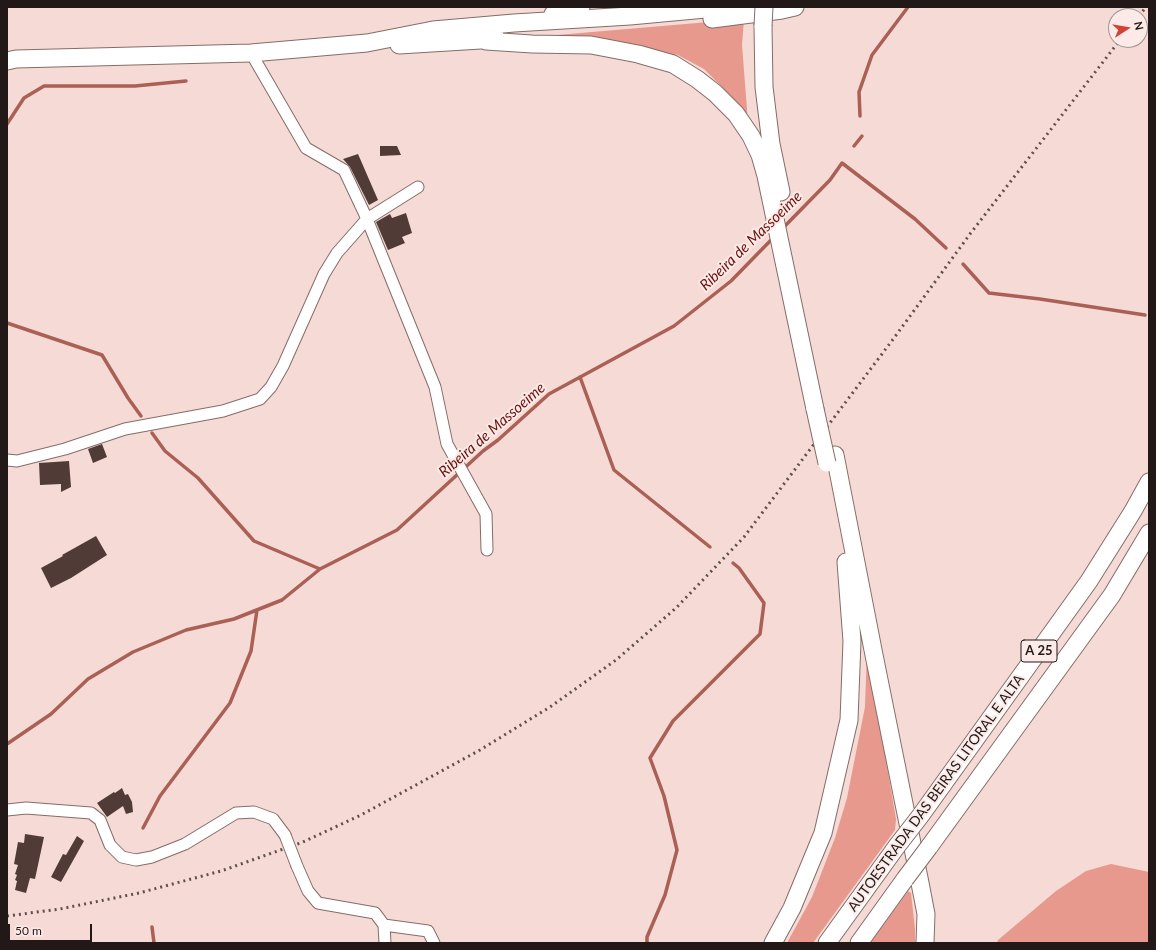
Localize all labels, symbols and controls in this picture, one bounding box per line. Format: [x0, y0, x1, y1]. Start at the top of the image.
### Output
north arrow [1108, 8, 1148, 48]
text: N [1132, 20, 1146, 31]
water label: Ribeira de Massoeime [696, 188, 806, 294]
water label: Ribeira de Massoeime [435, 379, 549, 481]
road number: A 25 [1021, 640, 1057, 662]
street label: AUTOESTRADA DAS BEIRAS LITORAL E ALTA [844, 671, 1028, 915]
scale bar [10, 916, 94, 942]
text: 50 m [15, 923, 42, 938]

